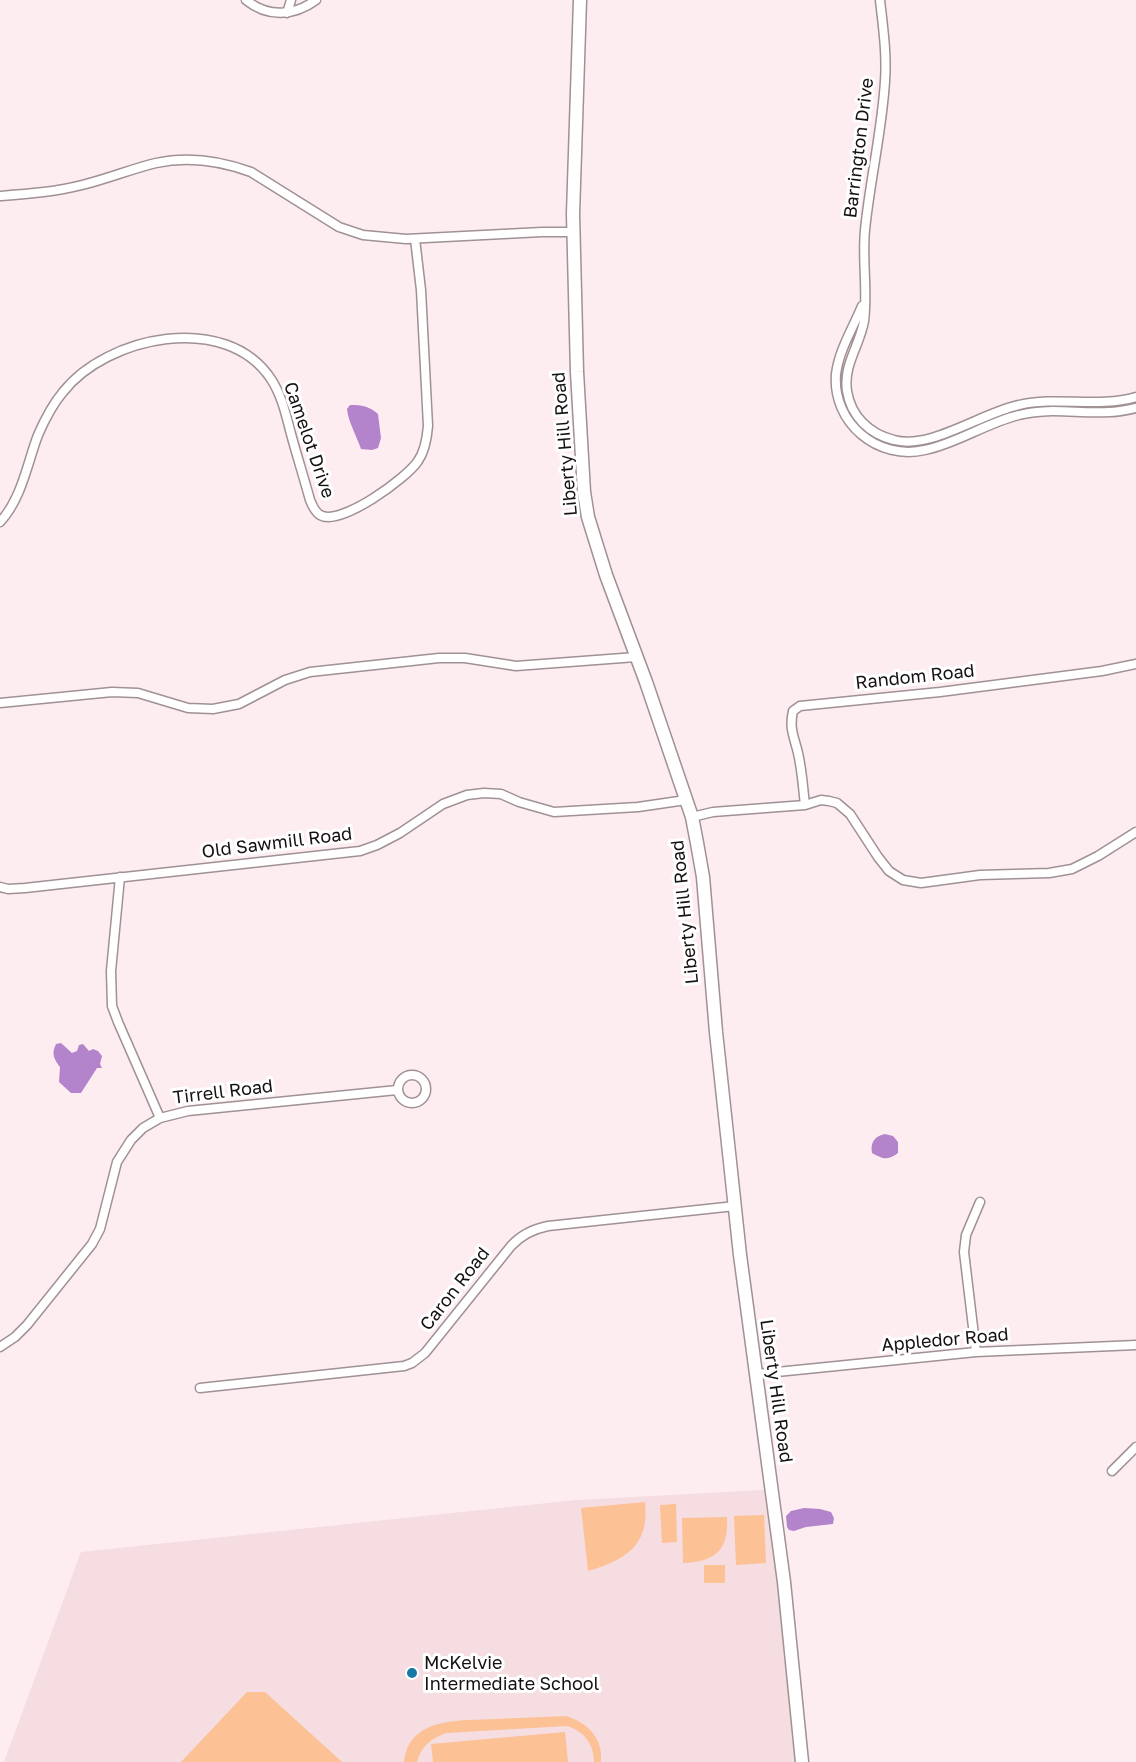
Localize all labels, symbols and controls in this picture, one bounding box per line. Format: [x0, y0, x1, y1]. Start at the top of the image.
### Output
street label: Barrington Drive [840, 77, 878, 219]
street label: Liberty Hill Road [548, 371, 582, 517]
street label: Camelot Drive [279, 379, 339, 501]
street label: Random Road [854, 660, 976, 694]
street label: Old Sawmill Road [201, 823, 353, 863]
street label: Liberty Hill Road [667, 839, 703, 985]
street label: Tirrell Road [172, 1075, 274, 1109]
street label: Caron Road [416, 1243, 494, 1335]
street label: Liberty Hill Road [755, 1318, 797, 1464]
street label: Appledor Road [880, 1324, 1010, 1356]
place label: McKelvie Intermediate School [424, 1652, 599, 1694]
marker: McKelvie Intermediate School [405, 1666, 419, 1680]

